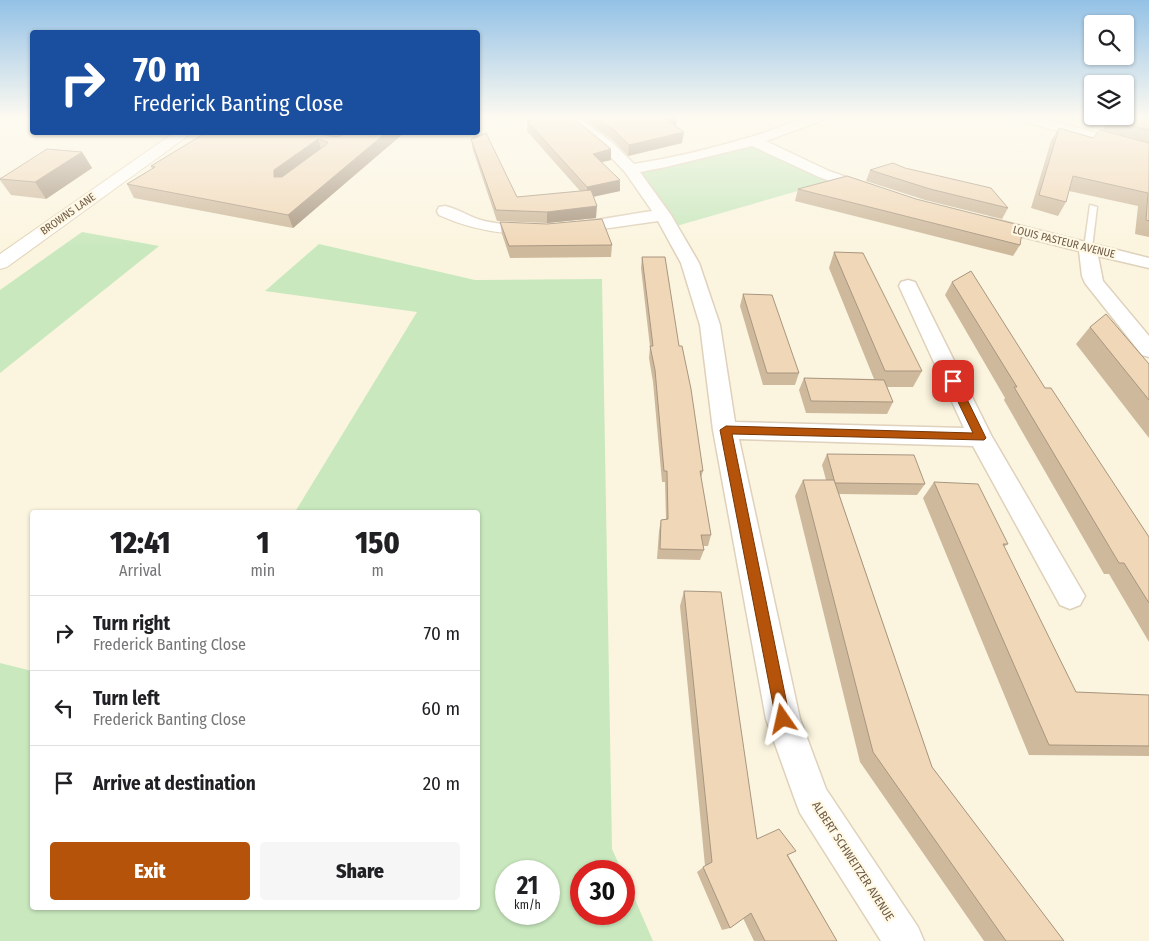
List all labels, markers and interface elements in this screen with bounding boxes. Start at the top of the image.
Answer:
map controls [1084,15,1134,125]
button: search [1084,15,1134,65]
text: 70 m [133,48,201,90]
icon: right [50,50,115,115]
button: layers [1084,75,1134,125]
text: Frederick Banting Close [133,90,343,117]
street label: BROWNS LANE [38,190,98,238]
street label: LOUIS PASTEUR AVENUE [1012,223,1116,261]
pin [932,360,974,402]
icon: arrive [939,367,967,395]
text: 12:41 [110,525,170,561]
text: 1 [256,525,269,561]
text: 150 [355,525,400,561]
text: Arrival [119,561,161,580]
text: min [251,561,275,580]
text: m [371,561,384,580]
text: Turn right [93,612,170,635]
icon: right [50,619,78,647]
text: 70 m [424,622,460,645]
text: Frederick Banting Close [93,635,246,654]
text: Turn left [93,687,160,710]
position arrow [756,692,808,744]
icon: left [50,694,78,722]
text: 60 m [422,697,460,720]
text: Frederick Banting Close [93,710,246,729]
icon: arrive [50,769,78,797]
text: Arrive at destination [93,772,256,795]
text: 20 m [423,772,460,795]
street label: ALBERT SCHWEITZER AVENUE [809,799,897,924]
button: Exit [50,842,250,900]
button: Share [260,842,460,900]
speed limit sign: 30 [570,860,635,925]
text: 21 [517,871,538,901]
text: km/h [514,898,541,912]

